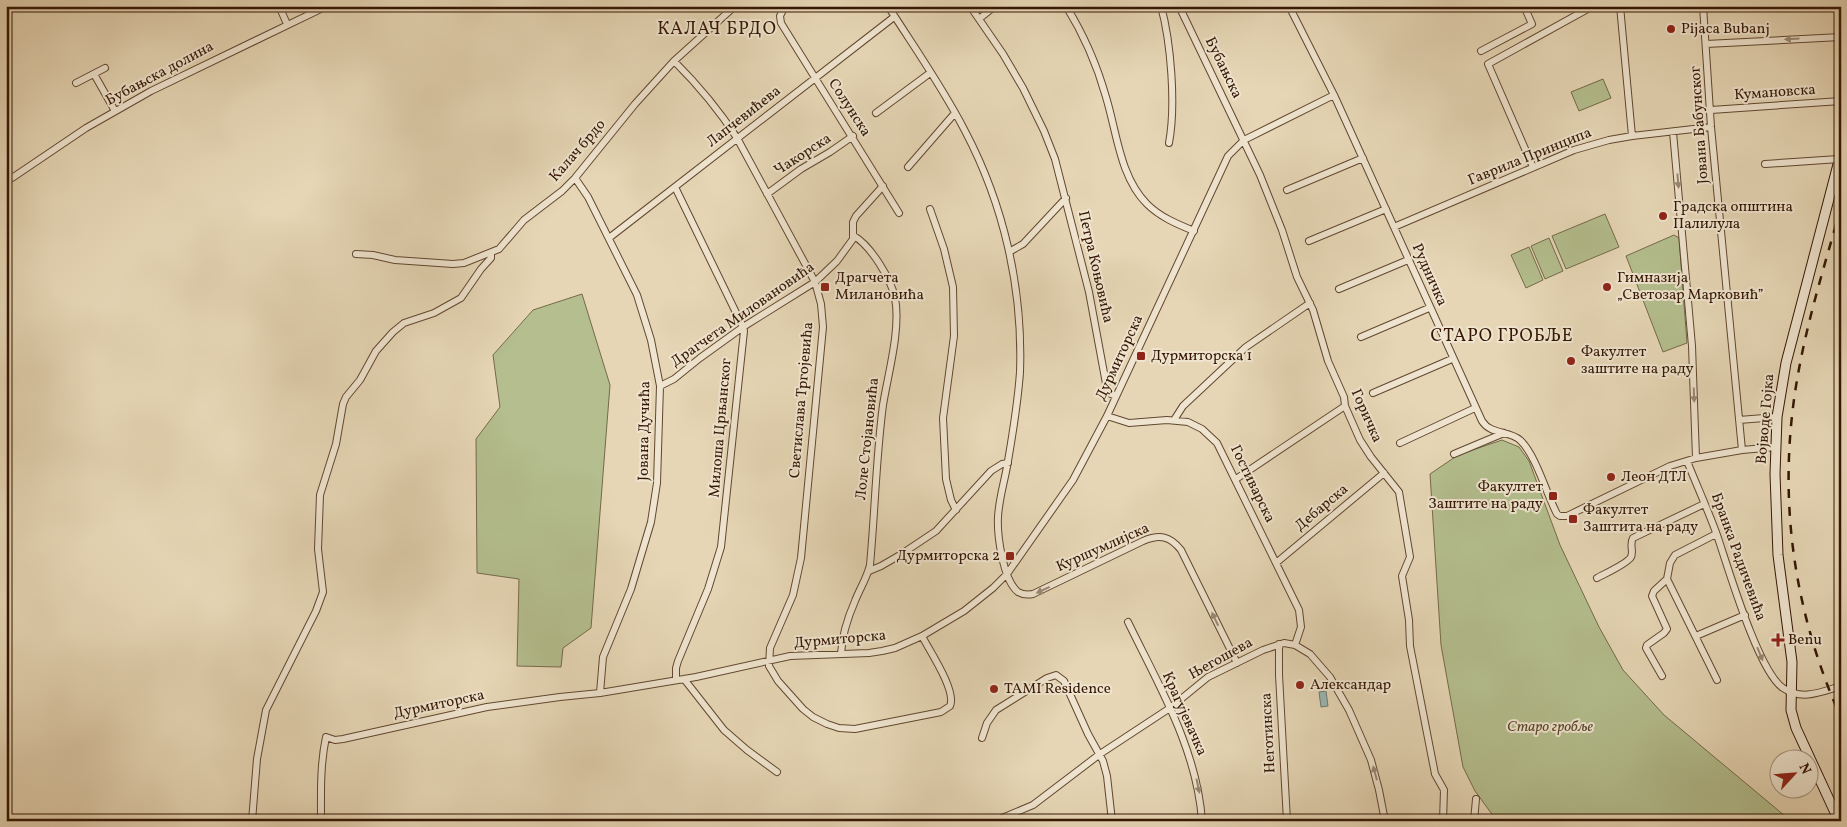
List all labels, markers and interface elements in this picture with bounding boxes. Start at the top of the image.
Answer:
district label: КАЛАЧ БРДО [657,17,777,42]
place label: Pijaca Bubanj [1681,19,1770,40]
marker: Pijaca Bubanj [1665,23,1677,35]
street label: Бубањска [1199,34,1247,102]
one-way arrow [1784,36,1800,44]
street label: Бубањска долина [102,37,218,111]
street label: Јована Бабунског [1685,65,1715,185]
street label: Солунска [822,75,876,141]
street label: Кумановска [1734,80,1816,106]
street label: Лапчевићева [702,81,786,153]
street label: Калач брдо [545,115,611,187]
street label: Гаврила Принципа [1465,123,1595,191]
street label: Чакорска [770,129,836,181]
one-way arrow [1674,173,1682,189]
place label: Градска општина Палилула [1673,197,1793,235]
street label: Петра Коњовића [1072,209,1118,325]
marker: Градска општина Палилула [1657,210,1669,222]
street label: Рудничка [1406,240,1452,310]
street label: Драгчета Миловановића [667,257,819,373]
place label: Драгчета Милановића [835,268,924,306]
place label: Гимназија „Светозар Марковић” [1617,268,1764,306]
marker: Драгчета Милановића [819,281,831,293]
marker: Гимназија „Светозар Марковић” [1601,281,1613,293]
street label: Дурмиторска [1091,312,1149,404]
street label: Светислава Тргојевића [785,321,819,479]
district label: СТАРО ГРОБЉЕ [1430,324,1574,349]
place label: Факултет заштите на раду [1581,342,1694,380]
place label: Дурмиторска 1 [1151,346,1252,367]
marker: Дурмиторска 1 [1135,350,1147,362]
marker: Факултет заштите на раду [1565,355,1577,367]
street label: Милоша Црњанског [704,357,738,499]
street label: Војводе Гојка [1752,373,1780,465]
street label: Лоле Стојановића [851,377,885,501]
street label: Јована Дучића [634,381,656,481]
street label: Горичка [1345,386,1387,446]
one-way arrow [1690,387,1698,403]
street label: Гостиварска [1224,442,1280,526]
place label: Леон ДТЛ [1621,467,1687,488]
marker: Леон ДТЛ [1605,471,1617,483]
place label: Факултет Заштите на раду [1428,477,1543,515]
street label: Дебарска [1291,479,1353,537]
marker: Факултет Заштите на раду [1547,490,1559,502]
street label: Бранка Радичевића [1705,490,1771,624]
place label: Факултет Заштита на раду [1583,500,1698,538]
marker: Факултет Заштита на раду [1567,513,1579,525]
street label: Куршумлијска [1053,518,1153,578]
place label: Дурмиторска 2 [896,546,1000,567]
marker: Дурмиторска 2 [1004,550,1016,562]
one-way arrow [1036,586,1050,594]
one-way arrow [1211,612,1219,626]
street label: Дурмиторска [793,626,887,654]
place label: Benu [1788,630,1822,651]
street label: Његошева [1185,633,1257,685]
marker: Benu [1772,634,1784,646]
one-way arrow [1757,647,1765,661]
street label: Крагујевачка [1156,668,1212,760]
place label: Александар [1310,675,1391,696]
place label: TAMI Residence [1004,679,1111,700]
marker: Александар [1294,679,1306,691]
marker: TAMI Residence [988,683,1000,695]
street label: Дурмиторска [392,685,486,725]
street label: Неготинска [1256,692,1282,774]
park label: Старо гробље [1507,717,1593,738]
north arrow [1770,750,1820,800]
text: N [1794,760,1815,778]
one-way arrow [1370,765,1378,780]
one-way arrow [1195,779,1203,795]

